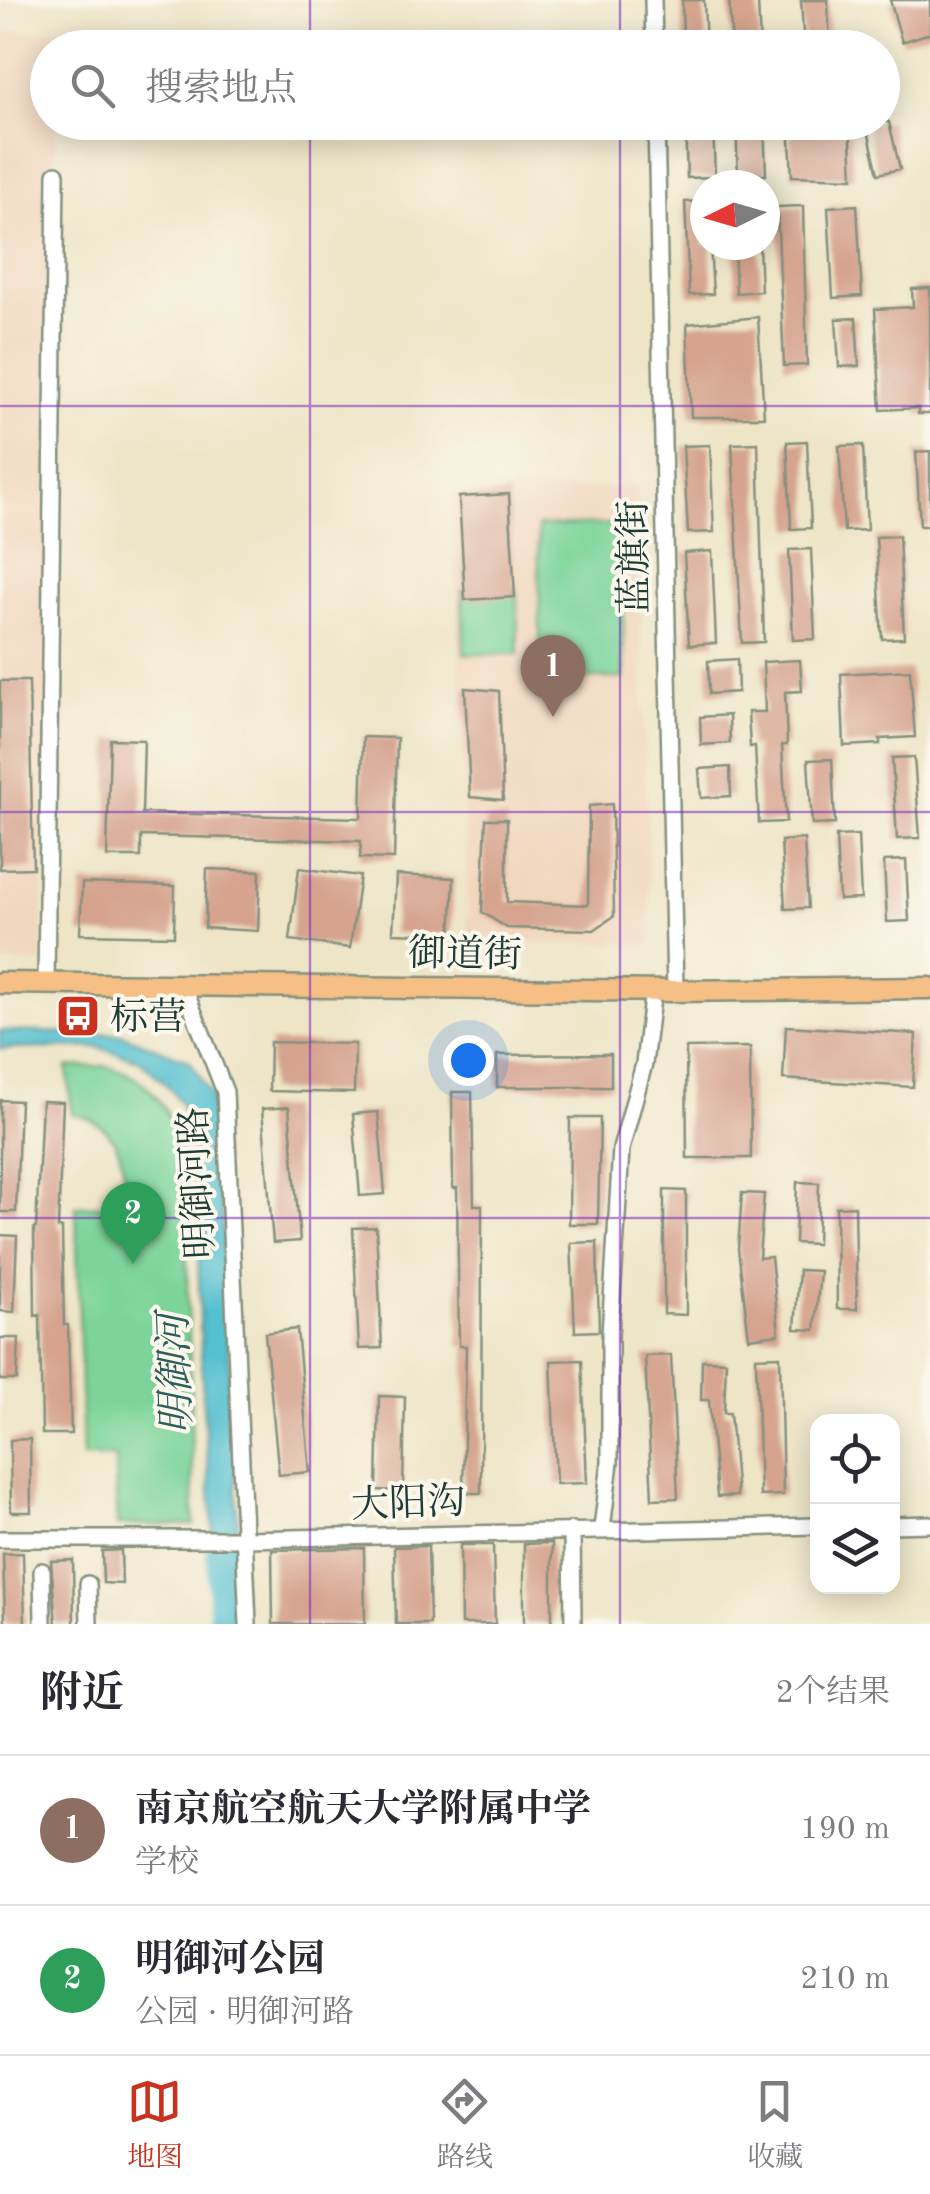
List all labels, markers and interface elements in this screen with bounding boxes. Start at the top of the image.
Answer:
search box [30,30,900,140]
icon: search [65,58,120,113]
text: 搜索地点 [145,71,297,109]
north arrow [690,170,780,260]
street label: 蓝旗街 [612,500,656,614]
pin: 1 [520,634,586,717]
street label: 御道街 [408,932,522,976]
bus stop icon: 标营 [55,993,101,1039]
place label: 标营 [110,997,186,1038]
your location [443,1035,494,1086]
street label: 明御河路 [173,1106,222,1260]
pin: 2 [100,1182,166,1264]
water label: 明御河 [152,1307,200,1435]
map controls [810,1414,900,1594]
button: locate [810,1414,900,1504]
street label: 大阳沟 [350,1481,466,1526]
button: layers [810,1504,900,1594]
text: 附近 [40,1674,124,1716]
text: 2个结果 [775,1678,890,1710]
text: 南京航空航天大学附属中学 [135,1792,591,1830]
text: 1 [63,1814,82,1846]
text: 190 m [800,1814,890,1846]
text: 学校 [135,1848,199,1880]
text: 明御河公园 [135,1942,325,1980]
text: 2 [63,1964,82,1996]
text: 210 m [800,1964,890,1996]
text: 公园 · 明御河路 [135,1998,354,2030]
tab: 地图 [127,2074,183,2177]
tab: 路线 [437,2074,493,2177]
tab: 收藏 [747,2074,803,2177]

